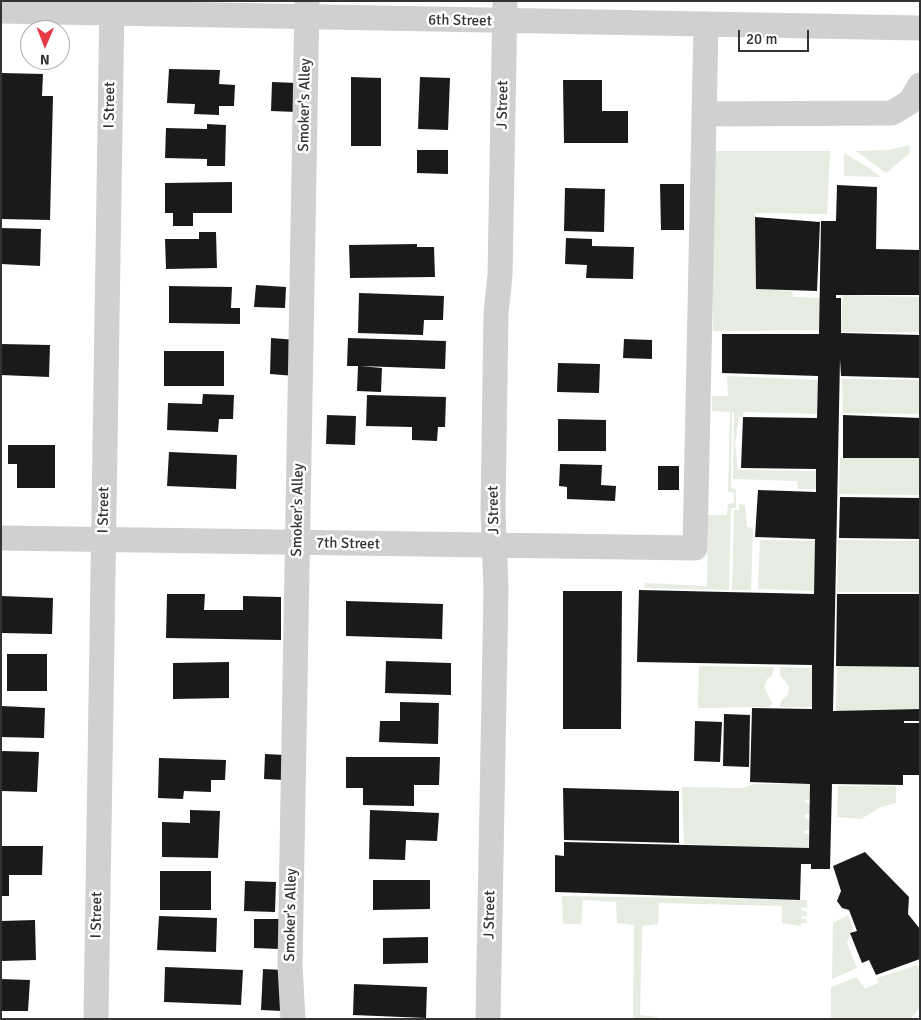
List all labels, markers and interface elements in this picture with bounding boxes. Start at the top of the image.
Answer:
street label: 6th Street [428,11,492,31]
north arrow [20,20,70,70]
scale bar [741,20,812,52]
text: 20 m [746,30,777,48]
text: N [40,51,50,68]
street label: Smoker's Alley [295,58,315,152]
street label: J Street [494,80,512,130]
street label: I Street [101,81,119,129]
street label: Smoker's Alley [288,463,308,557]
street label: J Street [485,485,503,535]
street label: I Street [95,486,113,534]
street label: 7th Street [316,534,380,554]
street label: Smoker's Alley [281,868,301,962]
street label: J Street [481,890,499,940]
street label: I Street [88,891,106,939]

